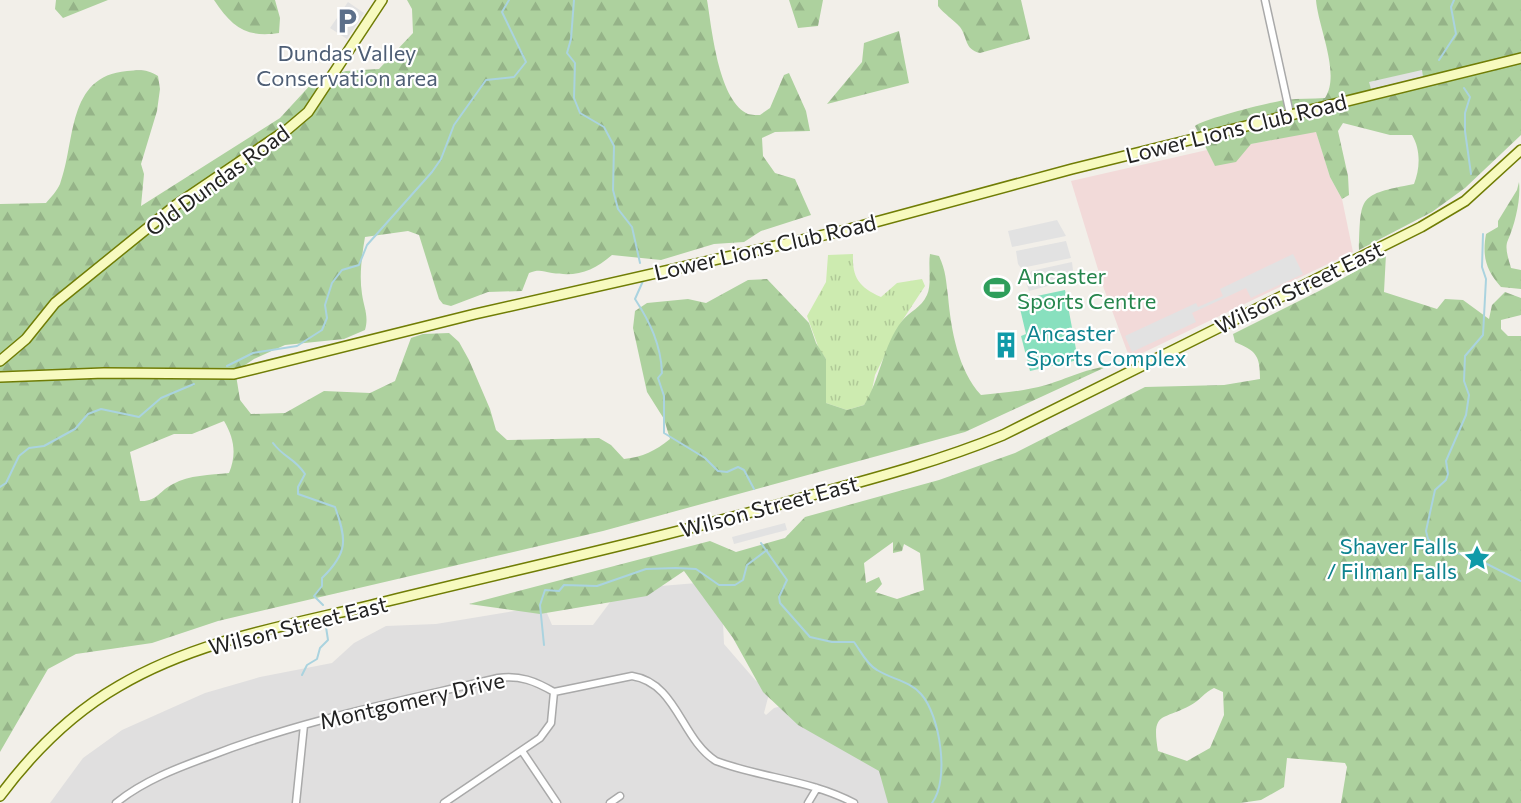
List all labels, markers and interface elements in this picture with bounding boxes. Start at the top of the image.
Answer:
parking icon: Dundas Valley Conservation area [332,6,362,36]
place label: Dundas Valley Conservation area [256,39,438,91]
street label: Lower Lions Club Road [1123,87,1349,169]
street label: Old Dundas Road [140,119,294,241]
street label: Lower Lions Club Road [651,208,879,286]
street label: Wilson Street East [1211,235,1387,339]
place label: Ancaster Sports Centre [1017,262,1156,314]
sports icon: Ancaster Sports Centre [982,273,1012,303]
place label: Ancaster Sports Complex [1026,319,1187,371]
building icon: Ancaster Sports Complex [991,330,1021,360]
street label: Wilson Street East [677,469,861,543]
place label: Shaver Falls / Filman Falls [1327,532,1457,584]
place icon: Shaver Falls / Filman Falls [1462,543,1492,573]
street label: Wilson Street East [206,590,390,660]
street label: Montgomery Drive [317,666,507,734]

